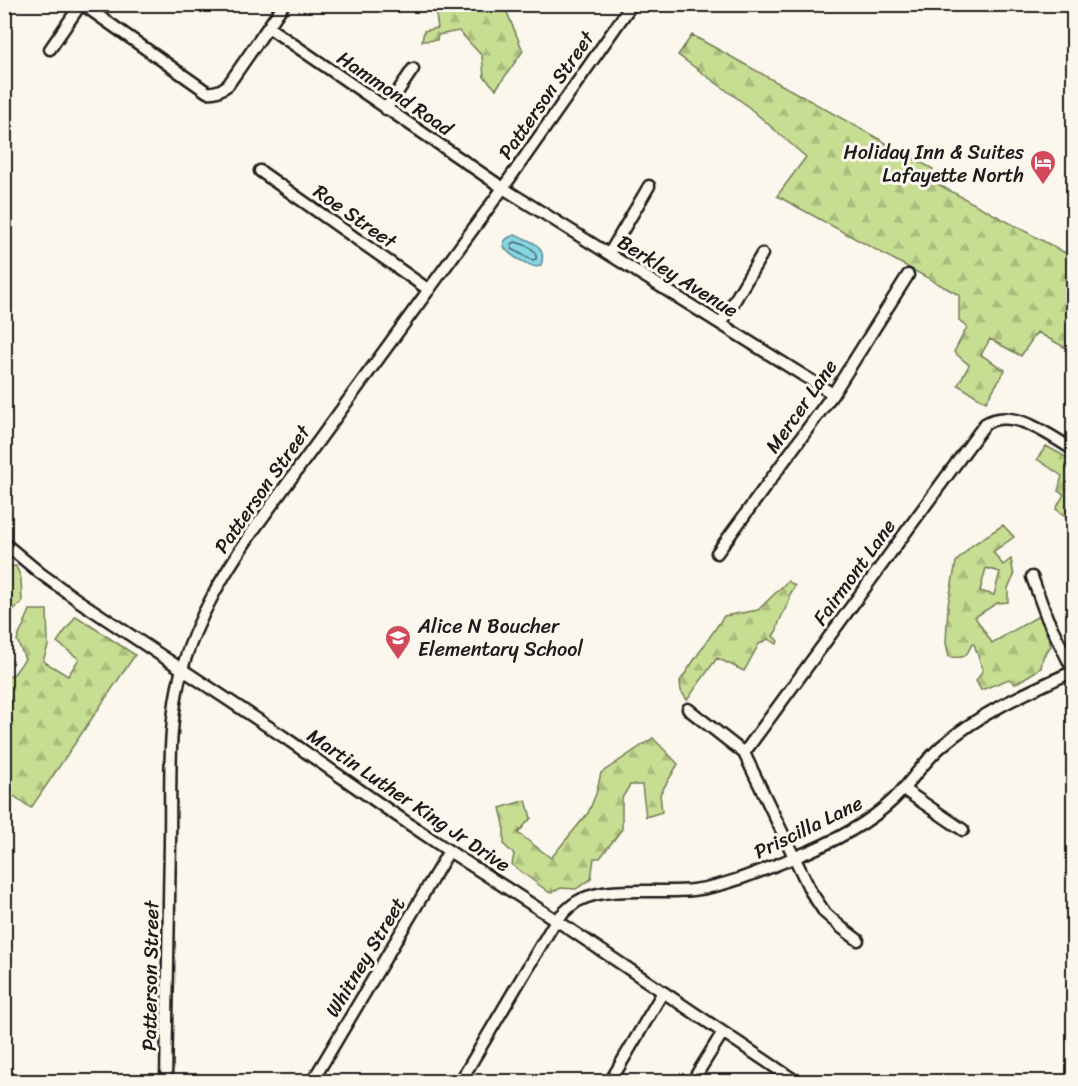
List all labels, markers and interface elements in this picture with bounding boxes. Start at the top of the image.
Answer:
street label: Patterson Street [489,23,604,167]
street label: Hammond Road [329,41,461,146]
place label: Holiday Inn & Suites Lafayette North [844,135,1025,193]
hotel icon: Holiday Inn & Suites Lafayette North [1028,148,1058,186]
street label: Roe Street [306,175,405,259]
street label: Berkley Avenue [610,225,745,328]
street label: Mercer Lane [756,352,847,461]
street label: Patterson Street [205,417,320,561]
street label: Fairmont Lane [803,511,905,633]
place label: Alice N Boucher Elementary School [417,609,583,667]
school or university icon: Alice N Boucher Elementary School [383,623,413,661]
street label: Martin Luther King Jr Drive [300,719,518,882]
street label: Priscilla Lane [748,786,869,869]
street label: Whitney Street [316,890,415,1024]
street label: Patterson Street [132,900,169,1052]

